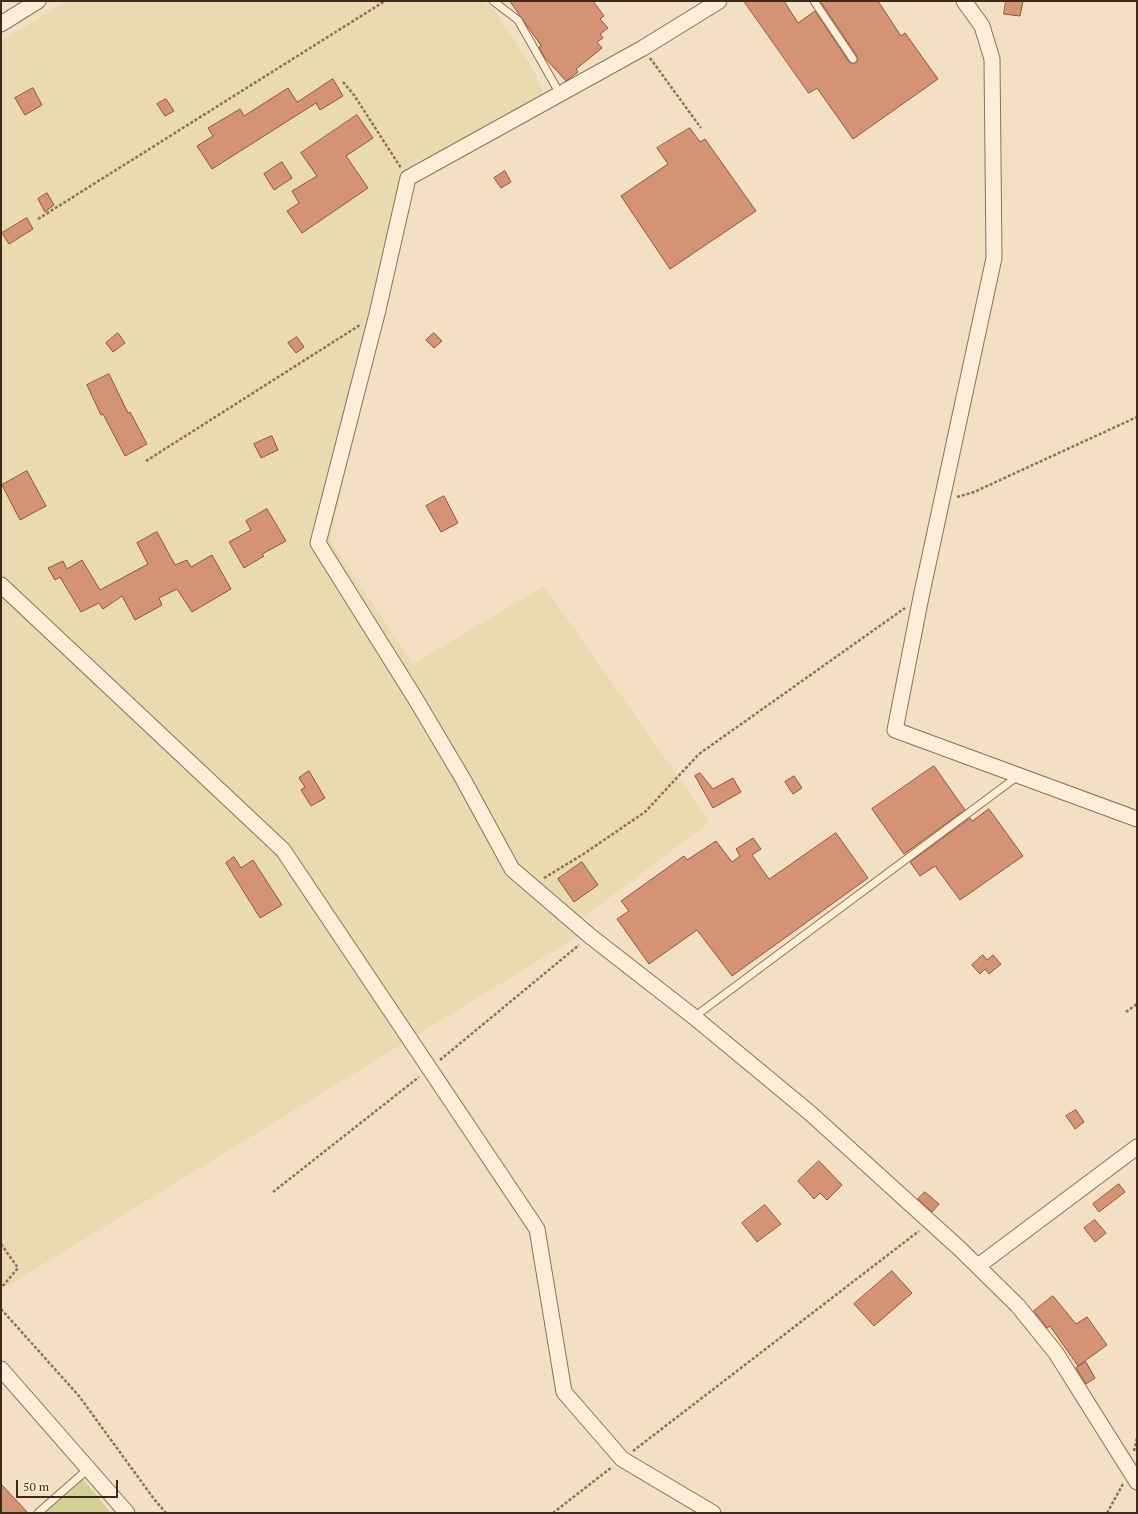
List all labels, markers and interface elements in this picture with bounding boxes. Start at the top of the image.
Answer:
scale bar [18,1472,120,1498]
text: 50 m [23,1479,49,1494]

